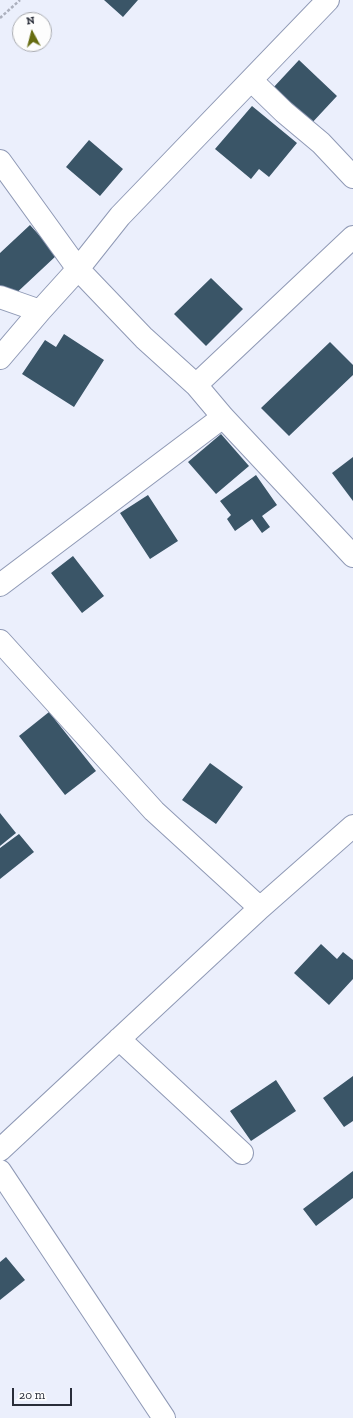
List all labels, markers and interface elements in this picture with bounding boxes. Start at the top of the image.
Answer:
north arrow [12,12,52,52]
text: N [26,14,36,28]
scale bar [14,1380,74,1406]
text: 20 m [19,1388,45,1402]

